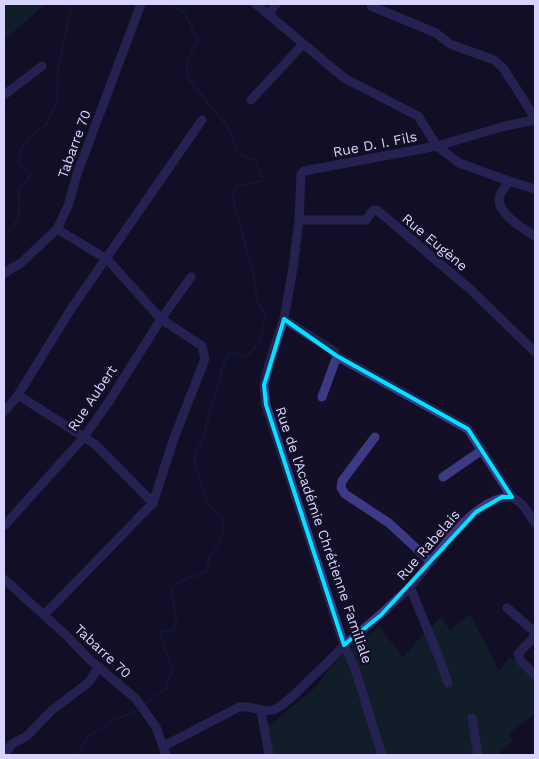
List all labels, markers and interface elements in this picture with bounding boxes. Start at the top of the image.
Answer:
street label: Tabarre 70 [54,108,94,180]
street label: Rue D. I. Fils [332,128,418,160]
street label: Rue Eugène [399,210,471,274]
street label: Rue Aubert [64,362,120,434]
street label: Rue de l'Académie Chrétienne Familiale [272,405,376,665]
street label: Rue Rabelais [393,507,463,583]
street label: Tabarre 70 [71,621,135,681]

